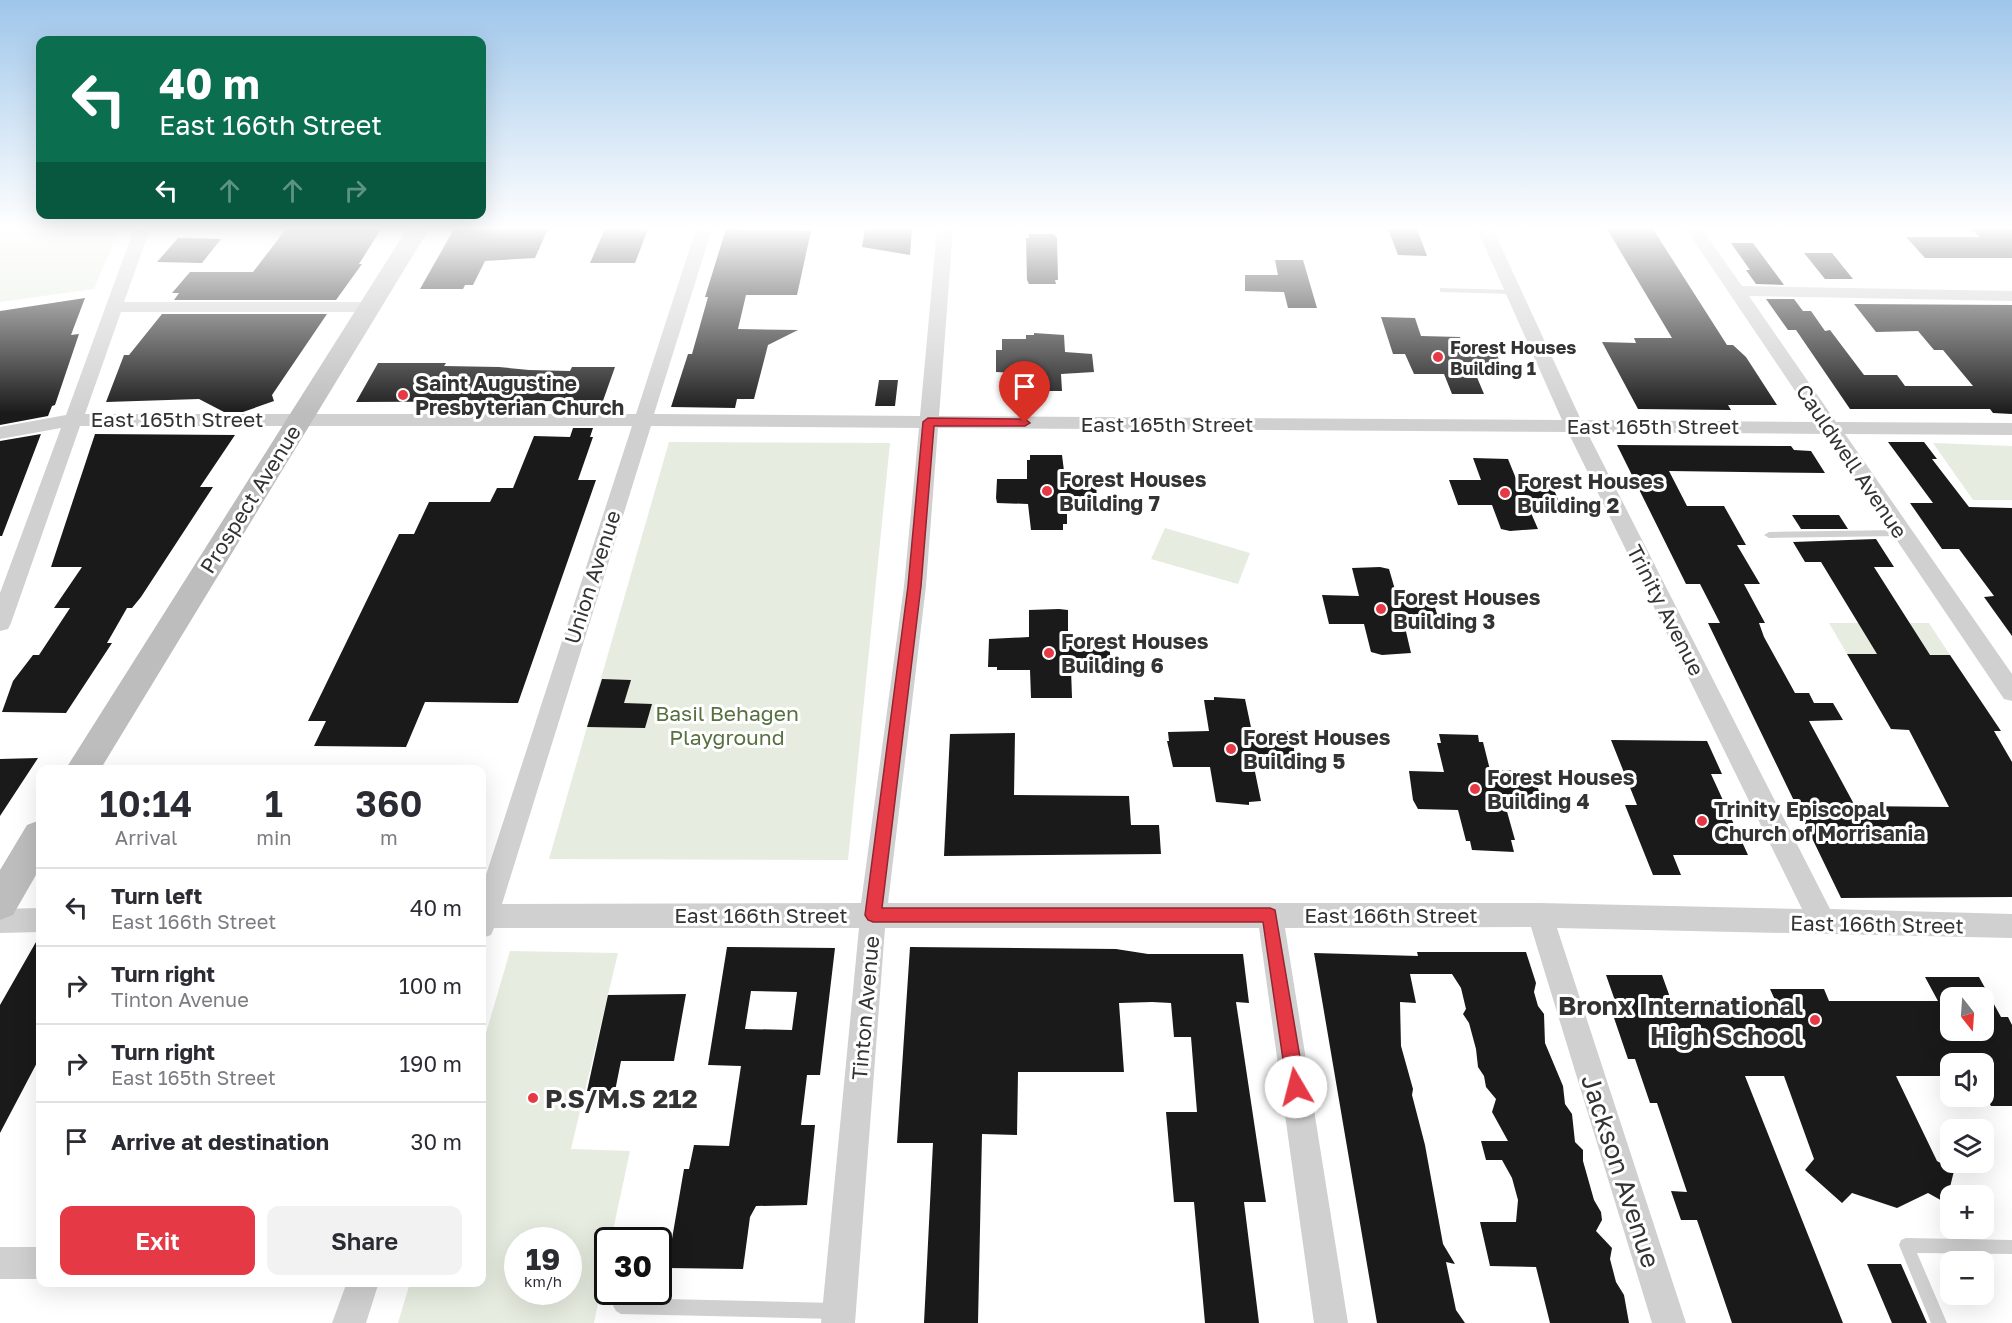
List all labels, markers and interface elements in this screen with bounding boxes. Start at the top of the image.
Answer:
text: 40 m [159,58,260,108]
icon: left [60,60,138,138]
text: East 166th Street [159,109,382,141]
icon: left [150,174,183,207]
icon: ahead [213,174,246,207]
icon: ahead [276,174,309,207]
icon: right [339,174,372,207]
place label: Forest Houses Building 1 [1450,336,1576,379]
marker: Forest Houses Building 1 [1431,350,1445,364]
pin [999,361,1050,423]
place label: Saint Augustine Presbyterian Church [415,370,624,420]
icon: arrive [1008,370,1041,403]
street label: Cauldwell Avenue [1791,379,1913,543]
marker: Saint Augustine Presbyterian Church [396,388,410,402]
street label: East 165th Street [90,406,264,432]
street label: East 165th Street [1080,411,1254,437]
street label: East 165th Street [1566,413,1740,439]
street label: Prospect Avenue [194,420,306,578]
place label: Forest Houses Building 7 [1059,466,1207,516]
place label: Forest Houses Building 2 [1517,468,1665,518]
marker: Forest Houses Building 7 [1040,484,1054,498]
marker: Forest Houses Building 2 [1498,486,1512,500]
street label: Union Avenue [558,507,626,647]
street label: Trinity Avenue [1622,540,1710,680]
place label: Forest Houses Building 3 [1393,584,1541,634]
marker: Forest Houses Building 3 [1374,602,1388,616]
place label: Forest Houses Building 6 [1061,628,1209,678]
marker: Forest Houses Building 6 [1042,646,1056,660]
park label: Basil Behagen Playground [655,700,799,750]
place label: Forest Houses Building 5 [1243,724,1391,774]
marker: Forest Houses Building 5 [1224,742,1238,756]
place label: Forest Houses Building 4 [1487,764,1635,814]
text: 10:14 [100,782,193,825]
text: 1 [265,782,283,825]
text: 360 [355,782,422,825]
marker: Forest Houses Building 4 [1468,782,1482,796]
place label: Trinity Episcopal Church of Morrisania [1714,796,1925,846]
marker: Trinity Episcopal Church of Morrisania [1695,814,1709,828]
text: Arrival [115,825,177,849]
text: min [256,825,292,849]
text: m [380,825,398,849]
text: Turn left [111,882,202,909]
icon: left [60,891,93,924]
text: 40 m [410,894,462,921]
street label: East 166th Street [674,902,848,928]
street label: East 166th Street [1304,902,1478,928]
text: East 166th Street [111,909,276,933]
street label: East 166th Street [1790,909,1964,939]
street label: Tinton Avenue [846,935,884,1081]
text: Turn right [111,960,215,987]
icon: right [60,969,93,1002]
text: 100 m [399,972,462,999]
text: Tinton Avenue [111,987,249,1011]
north arrow [1940,987,1994,1041]
map controls [1940,987,1994,1305]
place label: Bronx International High School [1558,990,1803,1051]
marker: Bronx International High School [1808,1013,1822,1027]
text: Turn right [111,1038,215,1065]
icon: right [60,1047,93,1080]
text: 190 m [399,1050,462,1077]
button: sound [1940,1053,1994,1107]
position arrow [1264,1055,1328,1119]
text: East 165th Street [111,1065,276,1089]
street label: Jackson Avenue [1575,1070,1667,1272]
place label: P.S/M.S 212 [545,1083,698,1114]
marker: P.S/M.S 212 [526,1091,540,1105]
button: layers [1940,1119,1994,1173]
icon: arrive [60,1125,93,1158]
text: Arrive at destination [111,1128,329,1155]
text: 30 m [411,1128,462,1155]
button: + [1940,1185,1994,1239]
button: Exit [60,1206,255,1275]
button: Share [267,1206,462,1275]
speed limit sign: 30 [594,1227,672,1305]
text: 19 [526,1241,560,1277]
button: − [1940,1251,1994,1305]
text: km/h [524,1272,562,1290]

